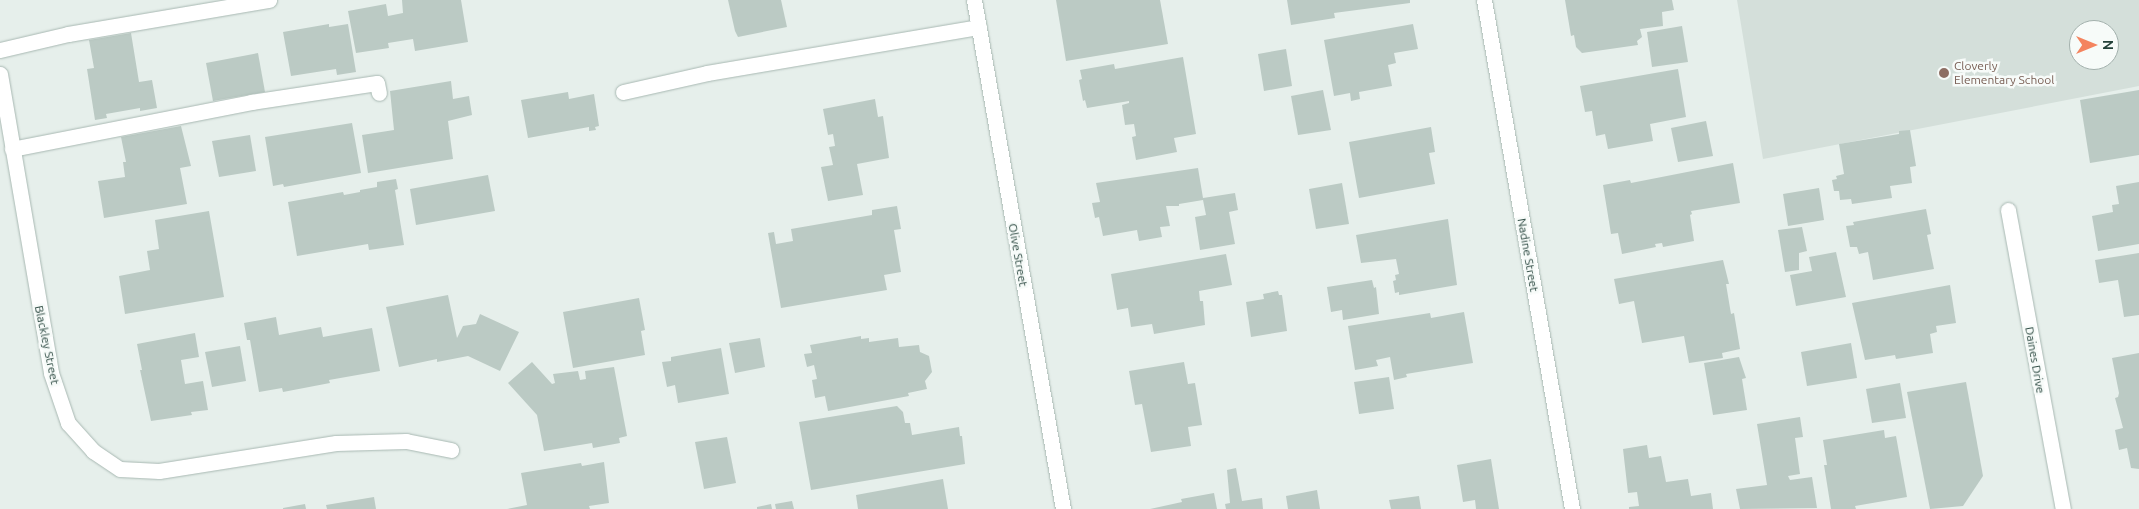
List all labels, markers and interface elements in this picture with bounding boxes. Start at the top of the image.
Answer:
north arrow [2069,20,2119,70]
text: N [2100,40,2116,50]
place label: Cloverly Elementary School [1954,59,2054,87]
marker: Cloverly Elementary School [1938,67,1950,79]
street label: Nadine Street [1514,217,1542,293]
street label: Olive Street [1005,222,1031,288]
street label: Blackley Street [32,304,62,386]
street label: Daines Drive [2022,326,2048,394]

